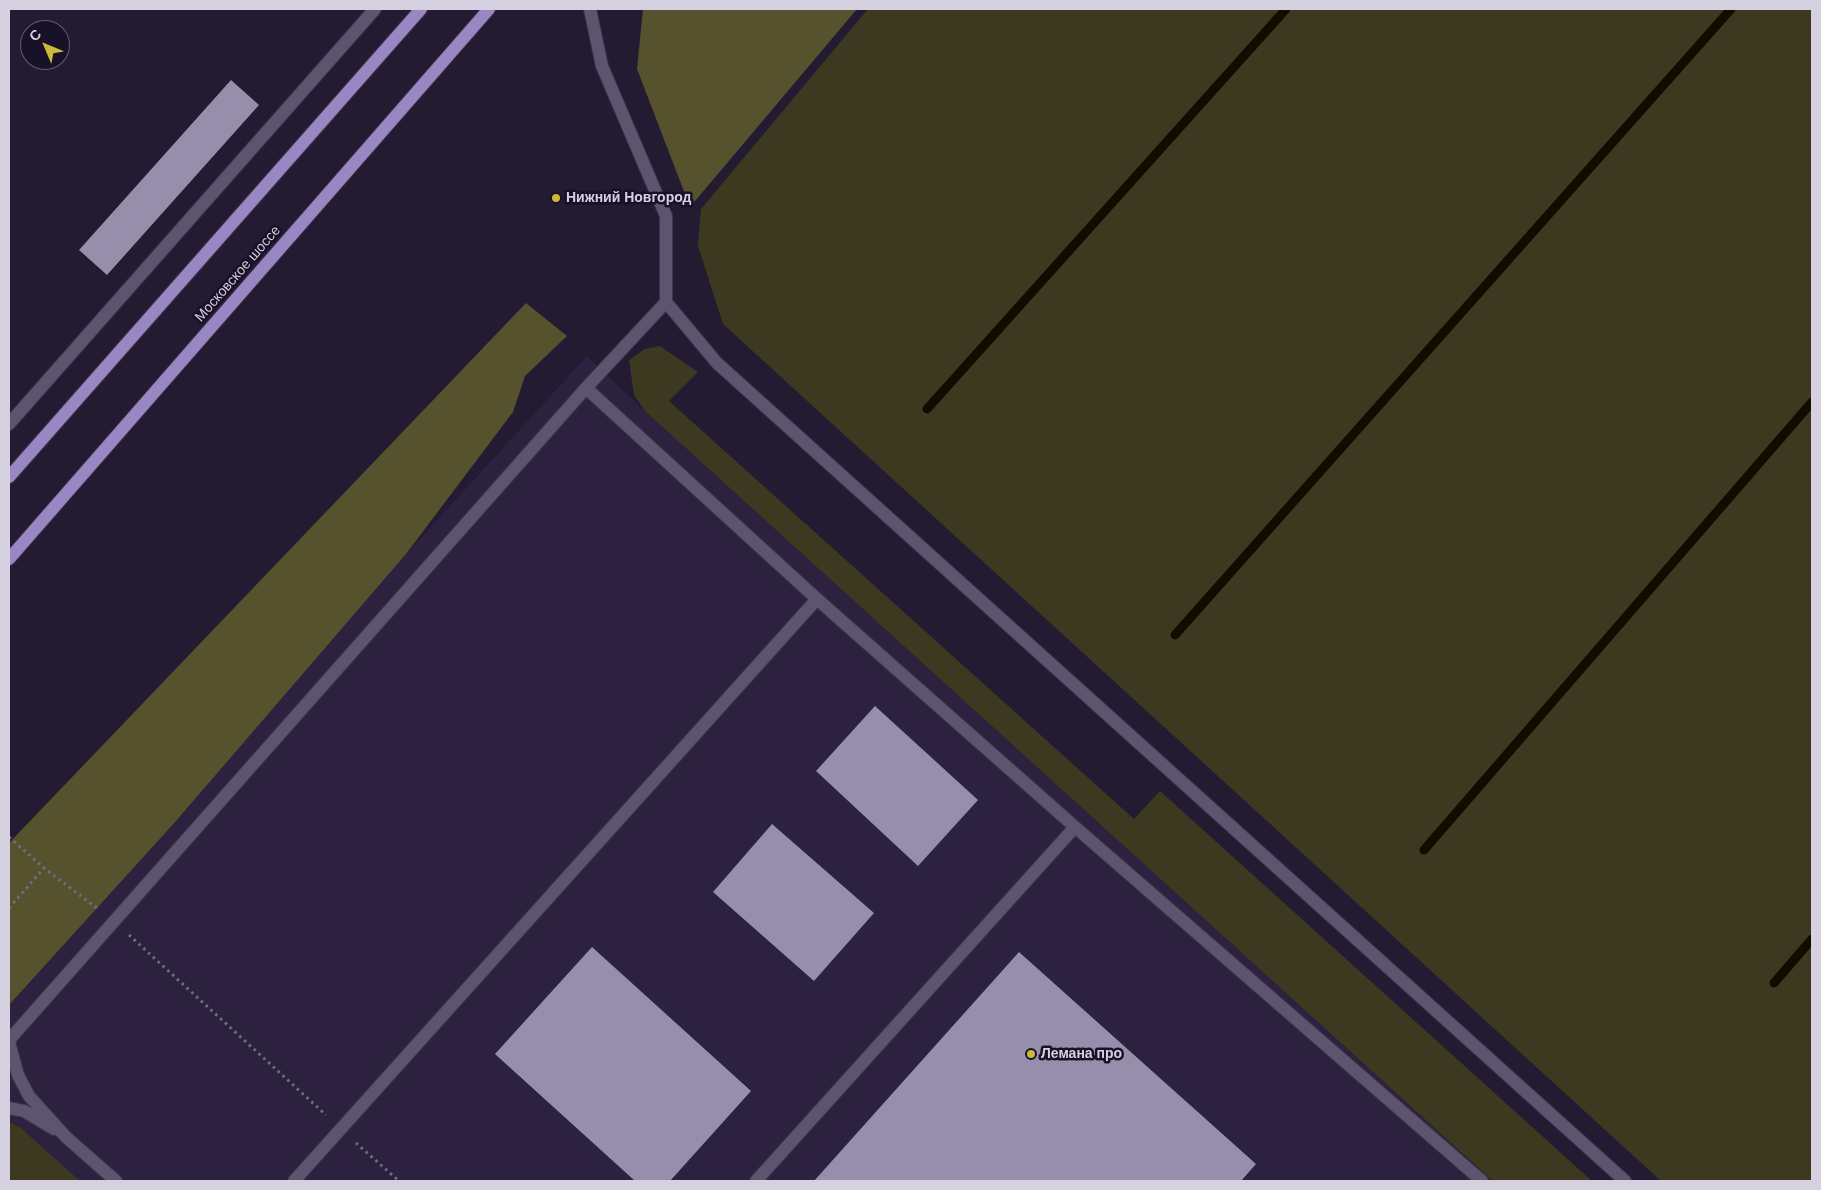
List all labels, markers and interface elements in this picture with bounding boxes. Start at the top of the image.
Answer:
north arrow [20,20,70,70]
text: С [26,26,44,44]
place label: Нижний Новгород [566,190,691,206]
marker: Нижний Новгород [550,192,562,204]
street label: Московское шоссе [192,223,284,325]
place label: Лемана про [1041,1046,1122,1062]
marker: Лемана про [1025,1048,1037,1060]

